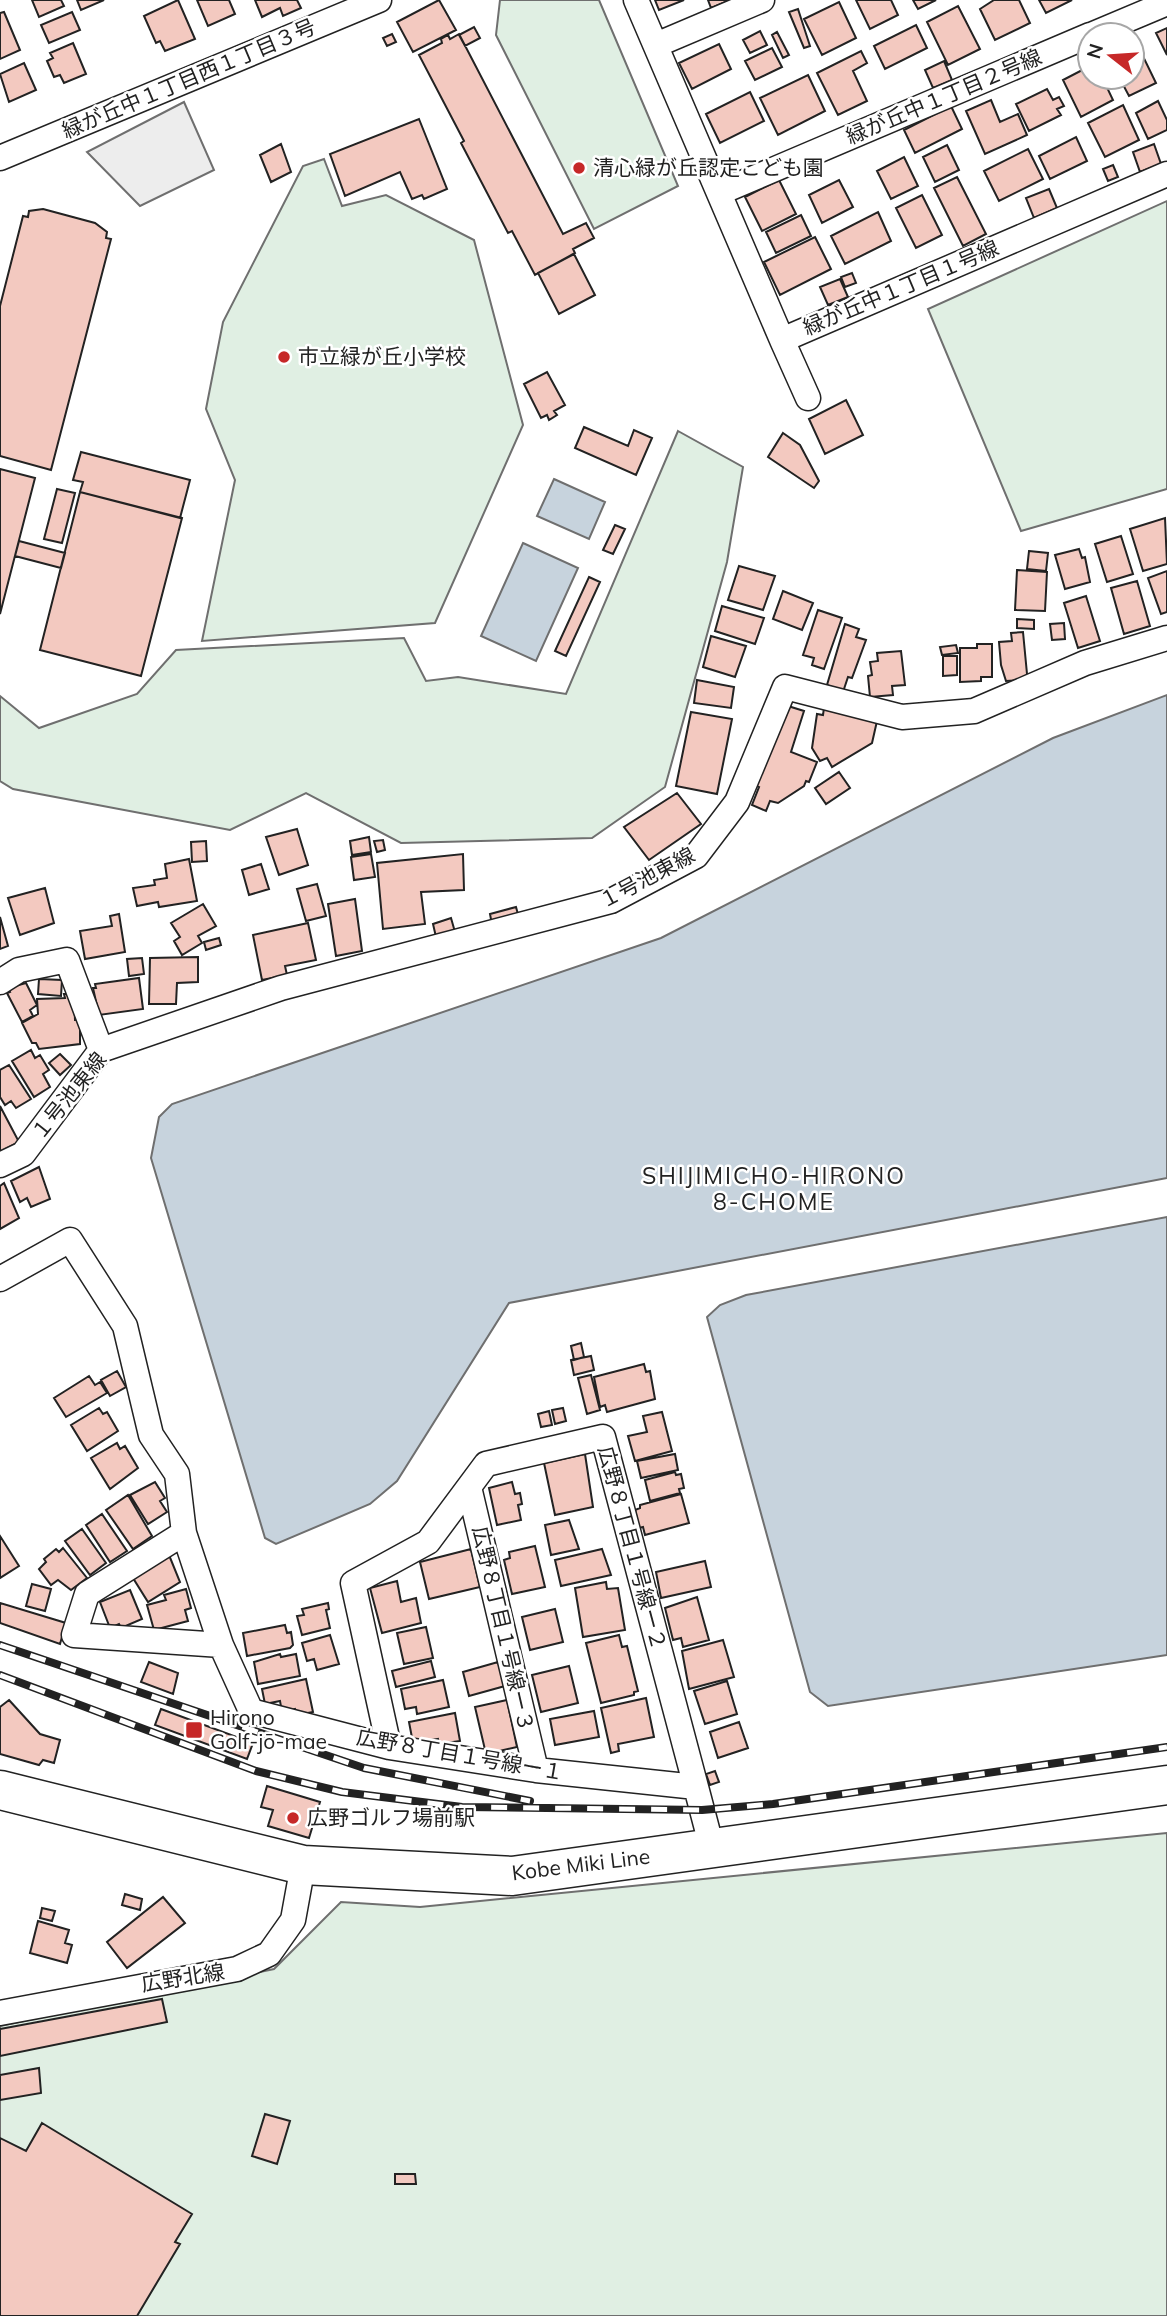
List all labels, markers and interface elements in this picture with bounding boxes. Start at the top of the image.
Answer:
street label: 緑が丘中１丁目西１丁目３号 [58,13,319,143]
north arrow [1076,21,1146,91]
text: N [1081,41,1108,61]
street label: 緑が丘中１丁目２号線 [842,43,1045,149]
place label: 清心緑が丘認定こども園 [593,154,824,180]
marker: 清心緑が丘認定こども園 [571,160,587,176]
street label: 緑が丘中１丁目１号線 [799,234,1002,340]
place label: 市立緑が丘小学校 [298,343,466,369]
marker: 市立緑が丘小学校 [276,349,292,365]
street label: １号池東線 [594,841,699,913]
street label: １号池東線 [25,1046,111,1144]
district label: SHIJIMICHO-HIRONO 8-CHOME [642,1161,906,1216]
street label: 広野８丁目１号線ー２ [593,1443,673,1653]
street label: 広野８丁目１号線ー３ [468,1524,540,1734]
place label: Hirono Golf-jō-mae [210,1704,327,1754]
marker: Hirono Golf-jō-mae [184,1720,204,1740]
street label: 広野８丁目１号線ー１ [355,1723,566,1785]
place label: 広野ゴルフ場前駅 [307,1804,475,1830]
marker: 広野ゴルフ場前駅 [285,1810,301,1826]
street label: Kobe Miki Line [510,1843,651,1885]
street label: 広野北線 [139,1958,226,1996]

